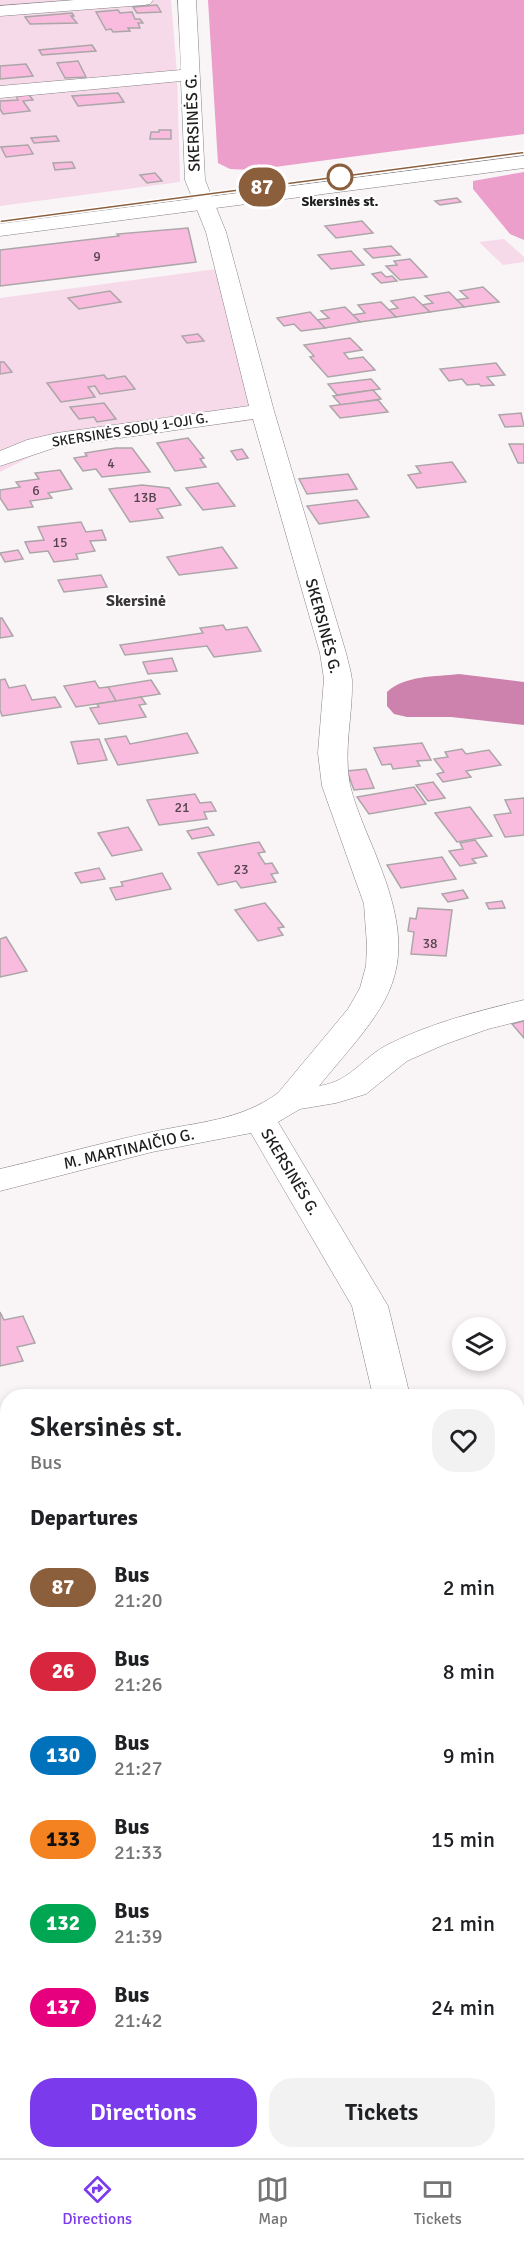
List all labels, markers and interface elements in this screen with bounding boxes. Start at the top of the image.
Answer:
street label: SKERSINĖS G. [181,74,205,172]
marker: Skersinės st. [327,164,353,190]
line badge: 87 [235,168,289,207]
text: 87 [251,174,273,200]
place label: Skersinės st. [301,193,379,210]
house number: 9 [93,248,101,265]
street label: SKERSINĖS SODŲ 1-OJI G. [51,409,209,451]
house number: 4 [107,455,115,472]
house number: 6 [32,482,40,499]
house number: 13B [133,489,157,506]
house number: 15 [52,534,68,551]
street label: SKERSINĖS G. [301,576,345,676]
district label: Skersinė [106,591,166,611]
house number: 21 [174,799,190,816]
house number: 23 [233,861,249,878]
house number: 38 [422,935,438,952]
street label: M. MARTINAIČIO G. [62,1124,196,1174]
street label: SKERSINĖS G. [256,1125,324,1219]
map controls [452,1317,506,1371]
button: layers [452,1317,506,1371]
button: heart [432,1409,495,1472]
text: Skersinės st. [30,1410,182,1444]
text: Bus [30,1450,62,1475]
text: Departures [30,1504,138,1531]
text: Bus [114,1561,149,1588]
text: 87 [52,1574,74,1600]
text: 2 min [443,1574,495,1601]
text: 21:20 [114,1588,163,1613]
text: Bus [114,1645,149,1672]
text: 26 [52,1658,74,1684]
text: 8 min [443,1658,495,1685]
text: 21:26 [114,1672,163,1697]
text: Bus [114,1729,149,1756]
text: 130 [46,1742,80,1768]
text: 9 min [443,1742,495,1769]
text: 21:27 [114,1756,163,1781]
text: Bus [114,1813,149,1840]
text: 133 [46,1826,80,1852]
text: 15 min [431,1826,495,1853]
text: 21:33 [114,1840,163,1865]
text: Bus [114,1897,149,1924]
text: 132 [46,1910,80,1936]
text: 21 min [431,1910,495,1937]
text: 21:39 [114,1924,163,1949]
text: Bus [114,1981,149,2008]
text: 137 [46,1994,80,2020]
text: 24 min [431,1994,495,2021]
text: 21:42 [114,2008,163,2033]
button: Directions [30,2078,257,2147]
button: Tickets [269,2078,495,2147]
tab: Directions [62,2173,132,2229]
tab: Map [256,2173,289,2229]
tab: Tickets [414,2173,462,2229]

